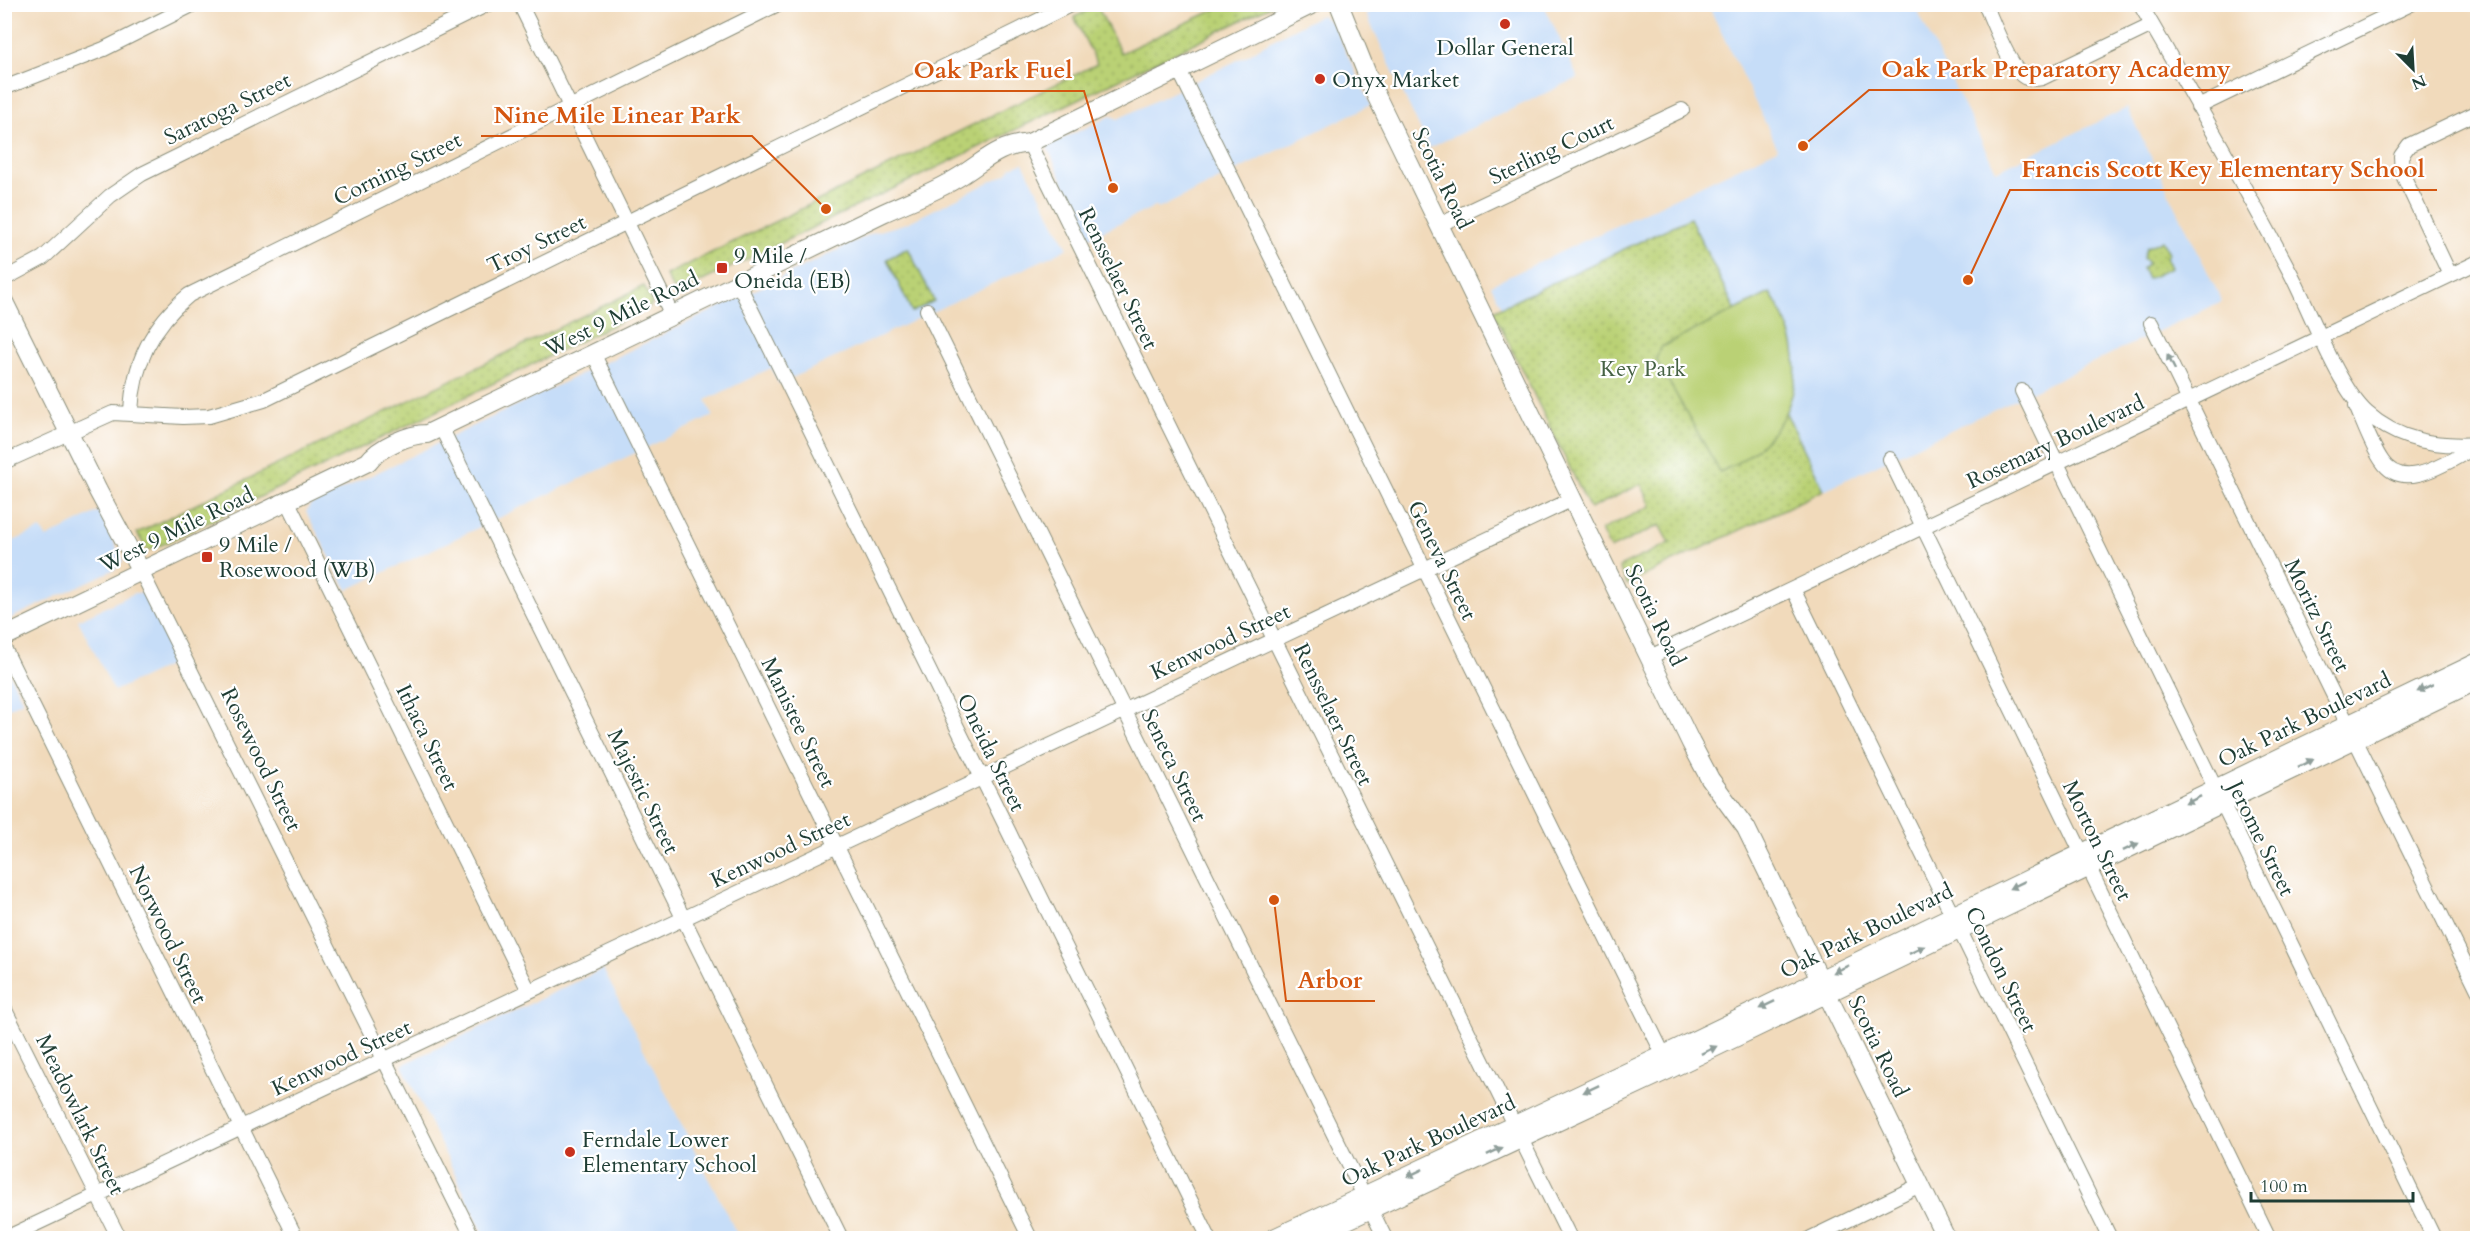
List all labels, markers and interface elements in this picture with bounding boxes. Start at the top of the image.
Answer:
marker: Dollar General [1498,17,1512,31]
place label: Dollar General [1436,33,1574,63]
north arrow [2383,39,2443,99]
callout: Oak Park Preparatory Academy [1869,48,2243,90]
callout: Oak Park Fuel [901,49,1084,91]
text: Oak Park Preparatory Academy [1881,53,2231,86]
text: Oak Park Fuel [914,54,1072,87]
street label: Saratoga Street [159,65,296,153]
place label: Onyx Market [1332,65,1459,95]
text: N [2408,69,2430,95]
marker: Onyx Market [1313,72,1327,86]
callout: Nine Mile Linear Park [481,94,752,136]
text: Nine Mile Linear Park [493,99,741,132]
street label: Sterling Court [1484,108,1619,192]
street label: Scotia Road [1405,122,1480,235]
street label: Corning Street [328,125,467,213]
callout: Francis Scott Key Elementary School [2010,148,2437,190]
text: Francis Scott Key Elementary School [2021,153,2425,186]
street label: Rensselaer Street [1071,202,1165,354]
street label: Troy Street [482,207,591,281]
place label: 9 Mile / Oneida (EB) [734,241,851,296]
marker: 9 Mile / Oneida (EB) [715,261,729,275]
street label: West 9 Mile Road [538,263,704,365]
one-way arrow [2166,353,2176,370]
park label: Key Park [1600,354,1686,384]
street label: Rosemary Boulevard [1962,387,2149,496]
street label: West 9 Mile Road [93,479,259,581]
street label: Geneva Street [1400,496,1484,625]
place label: 9 Mile / Rosewood (WB) [219,530,376,585]
marker: 9 Mile / Rosewood (WB) [200,550,214,564]
street label: Moritz Street [2277,554,2357,677]
street label: Scotia Road [1618,559,1693,672]
street label: Kenwood Street [1146,596,1295,687]
street label: Rensselaer Street [1286,638,1380,790]
street label: Manistee Street [753,652,843,793]
street label: Oak Park Boulevard [2213,665,2396,775]
street label: Ithaca Street [389,679,466,795]
street label: Rosewood Street [213,683,309,836]
one-way arrow [2416,683,2433,692]
street label: Oneida Street [950,688,1033,816]
street label: Seneca Street [1134,704,1214,827]
street label: Majestic Street [600,724,686,859]
one-way arrow [2298,758,2315,767]
street label: Jerome Street [2219,773,2302,901]
street label: Morton Street [2055,775,2139,906]
one-way arrow [2184,795,2201,804]
street label: Kenwood Street [706,804,855,895]
one-way arrow [2122,843,2139,852]
street label: Norwood Street [122,860,215,1009]
street label: Oak Park Boulevard [1775,876,1958,986]
one-way arrow [2008,880,2025,889]
street label: Condon Street [1958,902,2044,1037]
one-way arrow [1908,945,1925,954]
callout: Arbor [1286,959,1375,1001]
text: Arbor [1298,964,1363,997]
one-way arrow [1833,965,1850,974]
street label: Scotia Road [1841,990,1916,1103]
one-way arrow [1758,1000,1775,1009]
street label: Kenwood Street [267,1012,416,1103]
street label: Meadowlark Street [28,1029,132,1200]
one-way arrow [1701,1046,1718,1055]
one-way arrow [1582,1085,1599,1094]
street label: Oak Park Boulevard [1336,1087,1521,1195]
place label: Ferndale Lower Elementary School [582,1125,757,1180]
marker: Ferndale Lower Elementary School [563,1145,577,1159]
one-way arrow [1486,1147,1503,1156]
scale bar [2251,1165,2413,1203]
one-way arrow [1406,1168,1423,1177]
text: 100 m [2260,1174,2308,1199]

